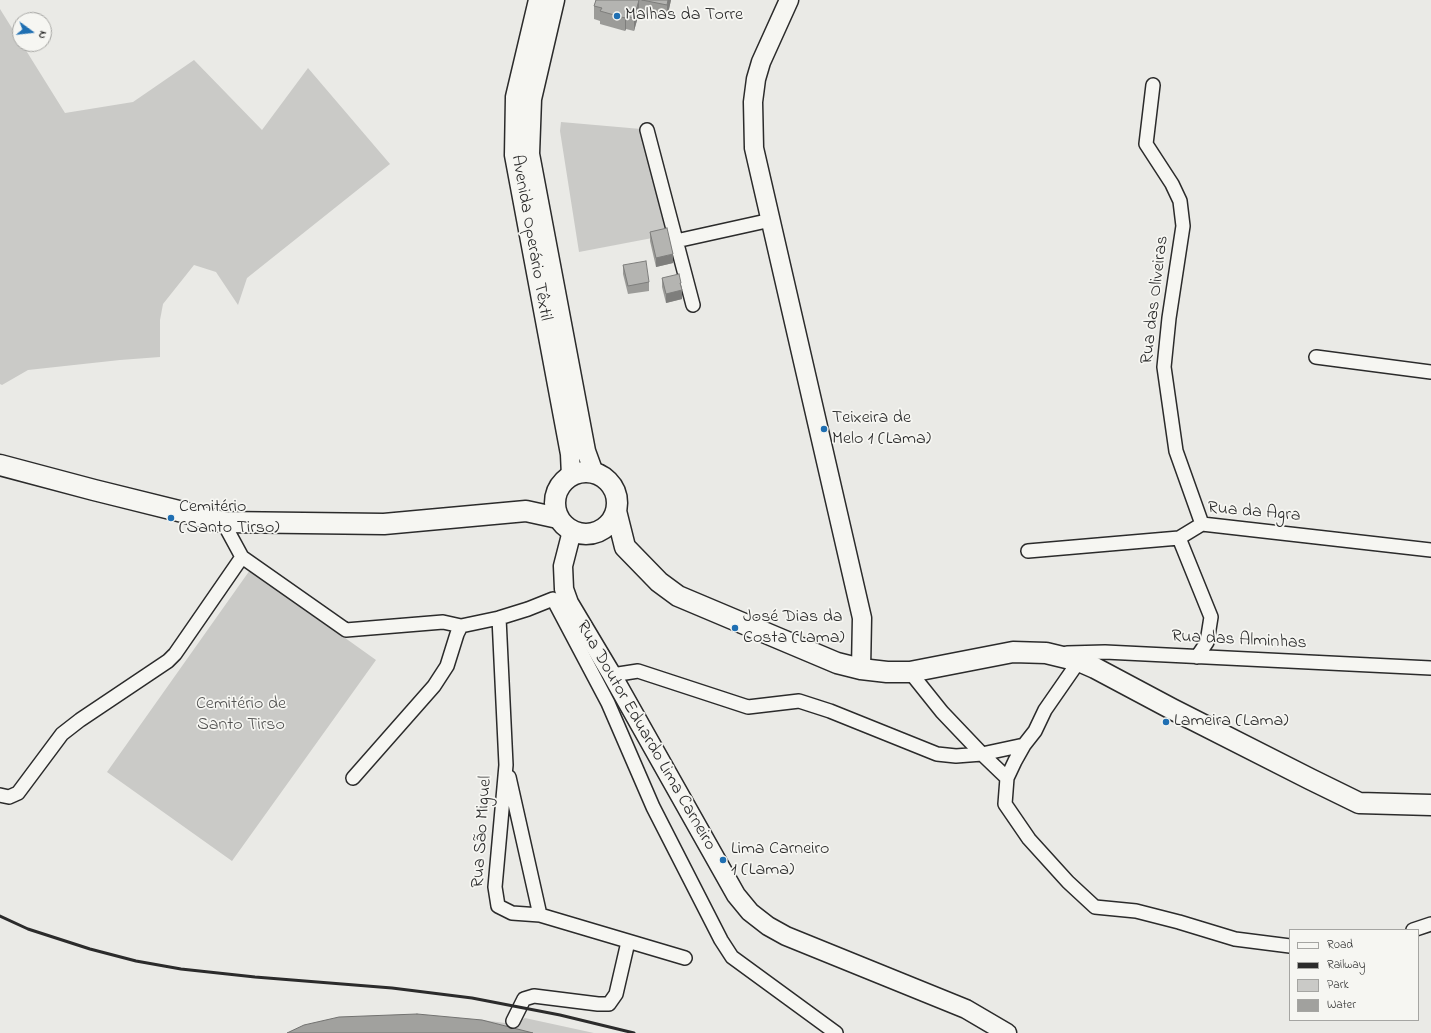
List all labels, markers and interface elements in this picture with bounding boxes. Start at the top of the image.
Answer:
place label: Malhas da Torre [625,5,743,27]
marker: Malhas da Torre [612,11,622,21]
north arrow [12,12,52,52]
text: N [34,29,51,41]
street label: Avenida Operário Têxtil [505,153,555,323]
street label: Rua das Oliveiras [1137,235,1175,365]
place label: Teixeira de Melo 1 (Lama) [832,408,931,450]
marker: Teixeira de Melo 1 (Lama) [819,424,829,434]
place label: Cemitério (Santo Tirso) [179,497,280,540]
street label: Rua da Agra [1207,498,1301,528]
marker: Cemitério (Santo Tirso) [166,513,176,523]
place label: José Dias da Costa (Lama) [743,607,845,650]
street label: Rua Doutor Eduardo Lima Carneiro [570,617,720,855]
marker: José Dias da Costa (Lama) [730,623,740,633]
street label: Rua das Alminhas [1171,627,1307,655]
park label: Cemitério de Santo Tirso [196,694,286,736]
place label: Lameira (Lama) [1174,711,1288,733]
marker: Lameira (Lama) [1161,717,1171,727]
street label: Rua São Miguel [468,775,498,889]
place label: Lima Carneiro 1 (Lama) [731,839,829,882]
marker: Lima Carneiro 1 (Lama) [718,855,728,865]
legend [1289,929,1419,1021]
text: Road [1327,936,1353,954]
text: Railway [1327,956,1365,974]
text: Park [1327,976,1349,994]
text: Water [1327,996,1356,1014]

